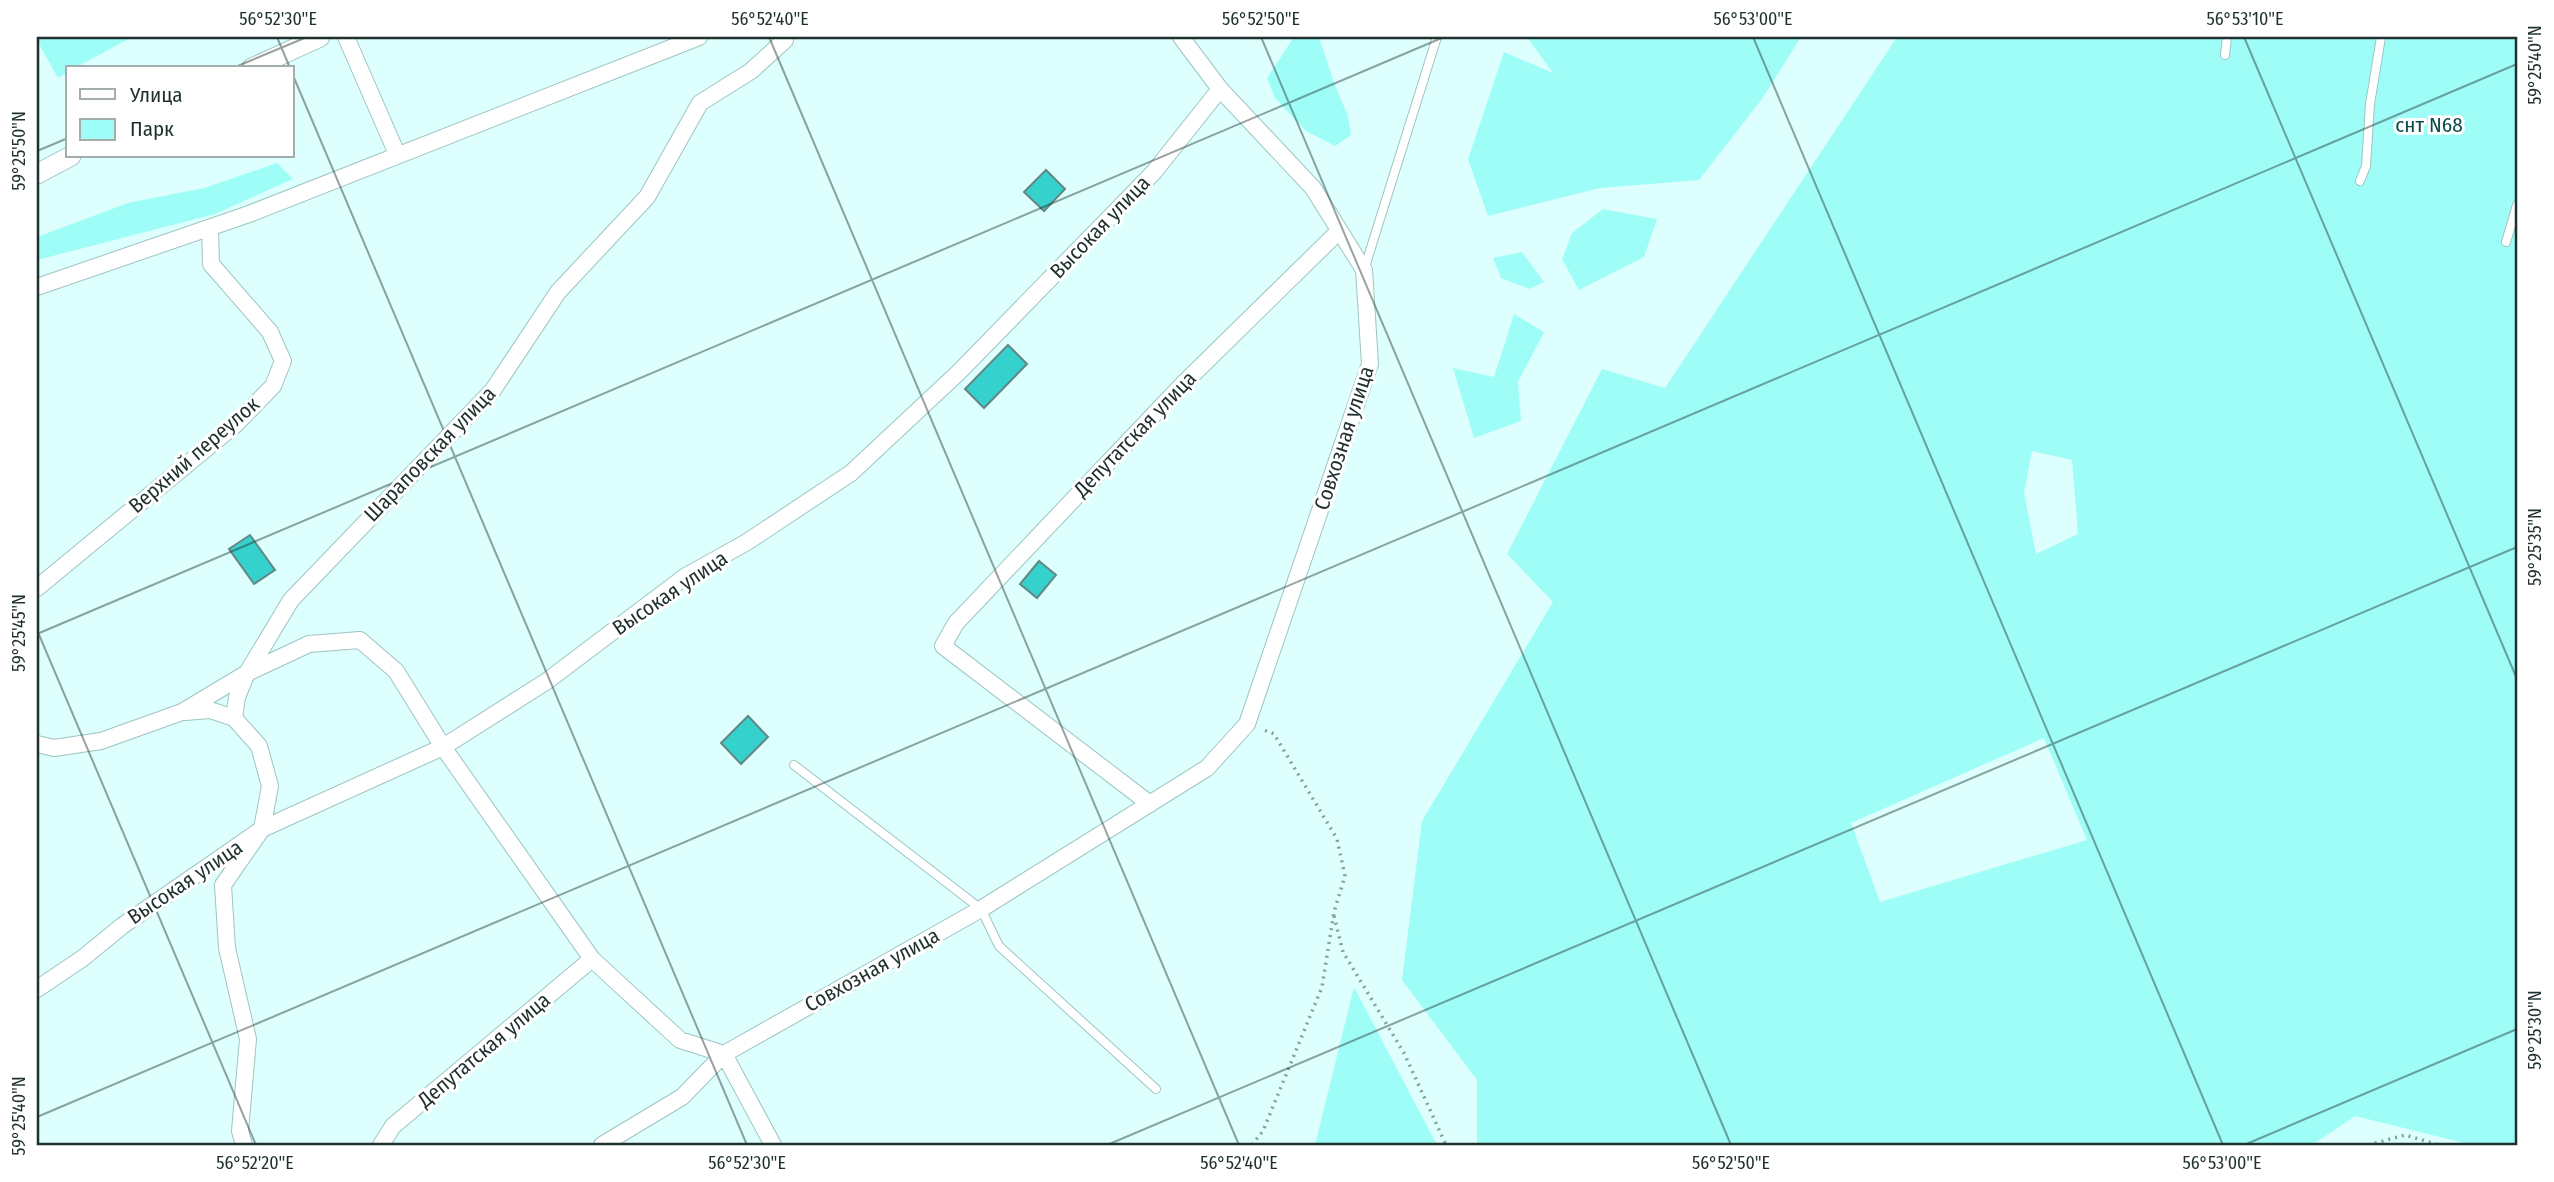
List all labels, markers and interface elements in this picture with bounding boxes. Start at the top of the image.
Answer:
text: 56°52'30"E [239,8,317,30]
text: 56°52'40"E [731,8,809,30]
text: 56°52'50"E [1222,8,1300,30]
text: 56°53'00"E [1714,8,1792,30]
text: 56°53'10"E [2207,8,2283,30]
text: 59°25'40"N [2524,25,2546,105]
legend [66,66,294,158]
text: Улица [129,82,183,108]
text: 59°25'50"N [8,111,30,191]
park label: снт N68 [2395,112,2463,138]
text: Парк [130,116,174,142]
street label: Высокая улица [1044,170,1156,284]
street label: Совхозная улица [1308,363,1380,513]
street label: Депутатская улица [1068,366,1202,503]
street label: Шараповская улица [359,381,501,527]
street label: Верхний переулок [123,391,265,519]
text: 59°25'35"N [2524,508,2546,586]
street label: Высокая улица [608,545,732,641]
text: 59°25'45"N [8,594,30,672]
street label: Высокая улица [123,834,247,930]
street label: Совхозная улица [800,922,944,1018]
street label: Депутатская улица [412,987,556,1114]
text: 59°25'30"N [2524,990,2546,1070]
text: 59°25'40"N [8,1076,30,1156]
text: 56°52'20"E [216,1152,294,1174]
text: 56°52'30"E [708,1152,786,1174]
text: 56°52'40"E [1200,1152,1278,1174]
text: 56°52'50"E [1692,1152,1770,1174]
text: 56°53'00"E [2183,1152,2261,1174]

